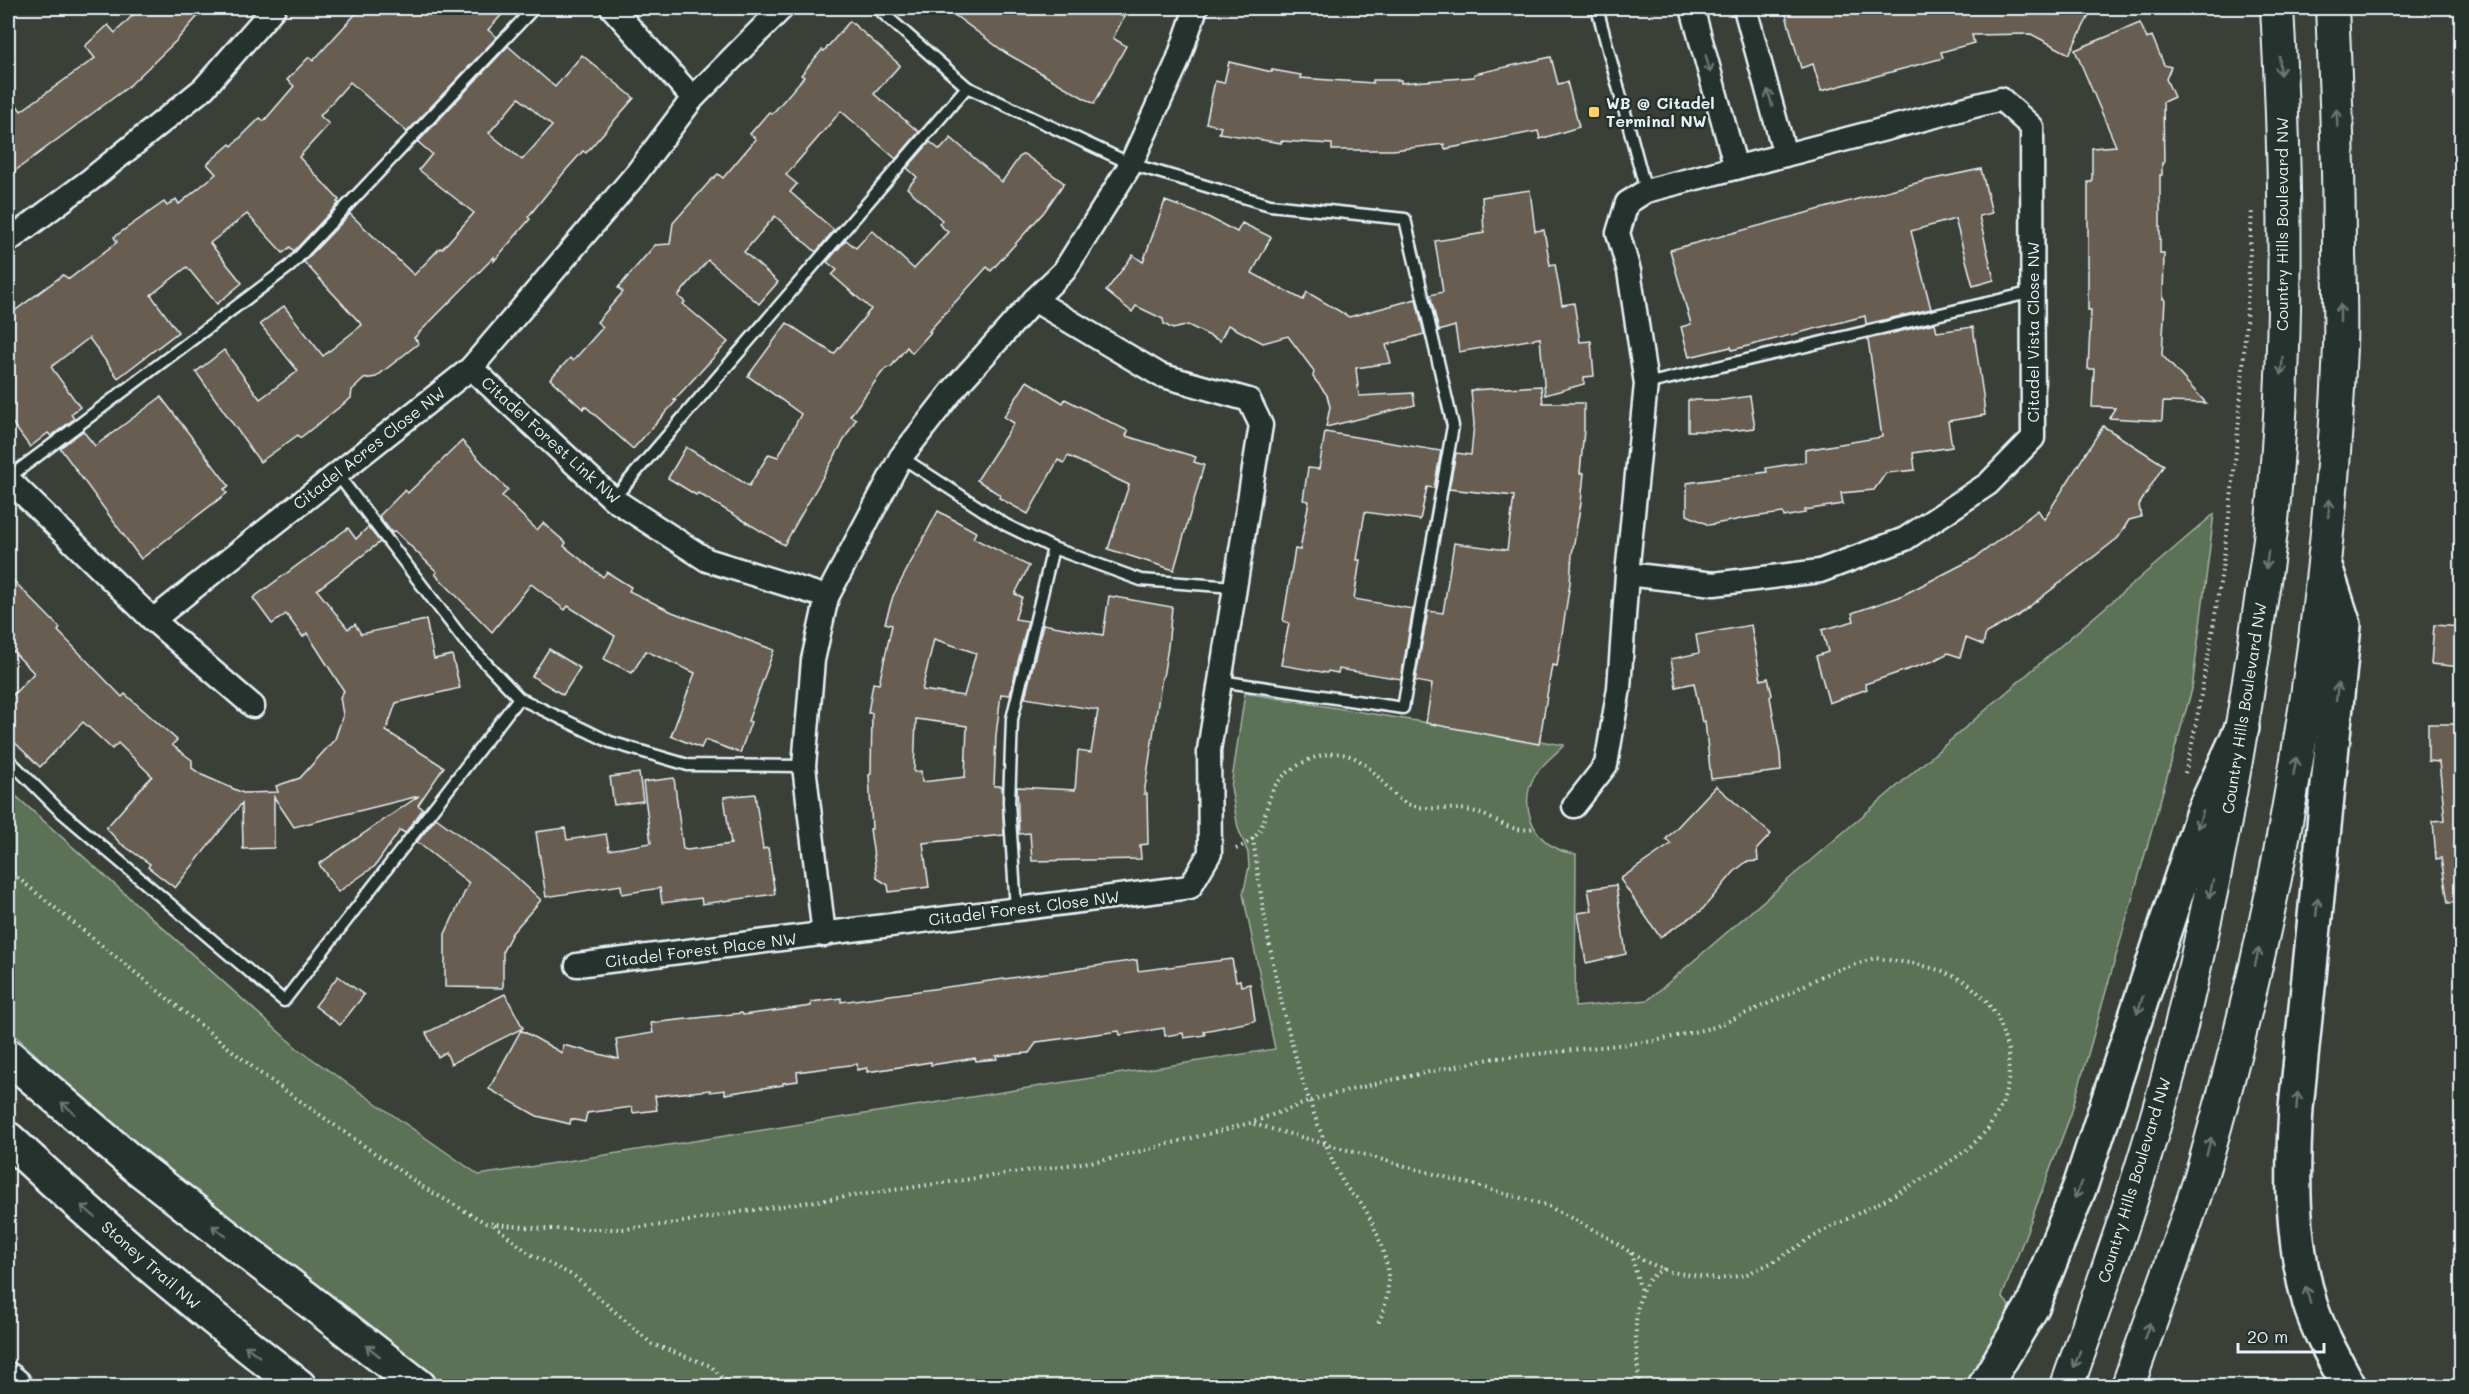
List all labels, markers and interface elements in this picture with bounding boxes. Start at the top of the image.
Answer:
one-way arrow [1702,54,1714,73]
one-way arrow [2275,55,2286,75]
one-way arrow [1763,89,1775,108]
place label: WB @ Citadel Terminal NW [1606,92,1715,131]
marker: WB @ Citadel Terminal NW [1587,105,1601,119]
one-way arrow [2332,109,2343,129]
street label: Country Hills Boulevard NW [2271,117,2292,331]
street label: Citadel Vista Close NW [2022,241,2043,423]
one-way arrow [2334,304,2346,324]
one-way arrow [2276,355,2287,375]
street label: Citadel Forest Link NW [477,371,625,508]
street label: Citadel Acres Close NW [288,382,449,514]
one-way arrow [2324,499,2335,519]
one-way arrow [2261,550,2272,570]
street label: Country Hills Boulevard NW [2216,601,2271,815]
one-way arrow [2332,683,2343,703]
one-way arrow [2290,757,2301,776]
one-way arrow [2194,810,2205,829]
one-way arrow [2204,879,2216,898]
street label: Citadel Forest Close NW [927,885,1121,930]
one-way arrow [2312,898,2323,918]
street label: Citadel Forest Place NW [604,927,798,972]
one-way arrow [2252,948,2264,967]
one-way arrow [2134,995,2145,1014]
street label: Country Hills Boulevard NW [2092,1074,2175,1285]
one-way arrow [2292,1092,2303,1112]
one-way arrow [61,1101,76,1115]
one-way arrow [2204,1137,2215,1156]
one-way arrow [2072,1180,2083,1199]
one-way arrow [81,1204,96,1218]
street label: Stoney Trail NW [97,1216,205,1313]
one-way arrow [211,1225,227,1238]
one-way arrow [2302,1286,2314,1305]
scale bar [2238,1316,2324,1354]
one-way arrow [2143,1322,2154,1341]
text: 20 m [2247,1324,2288,1348]
one-way arrow [245,1344,261,1357]
one-way arrow [365,1345,381,1357]
one-way arrow [2070,1349,2081,1368]

